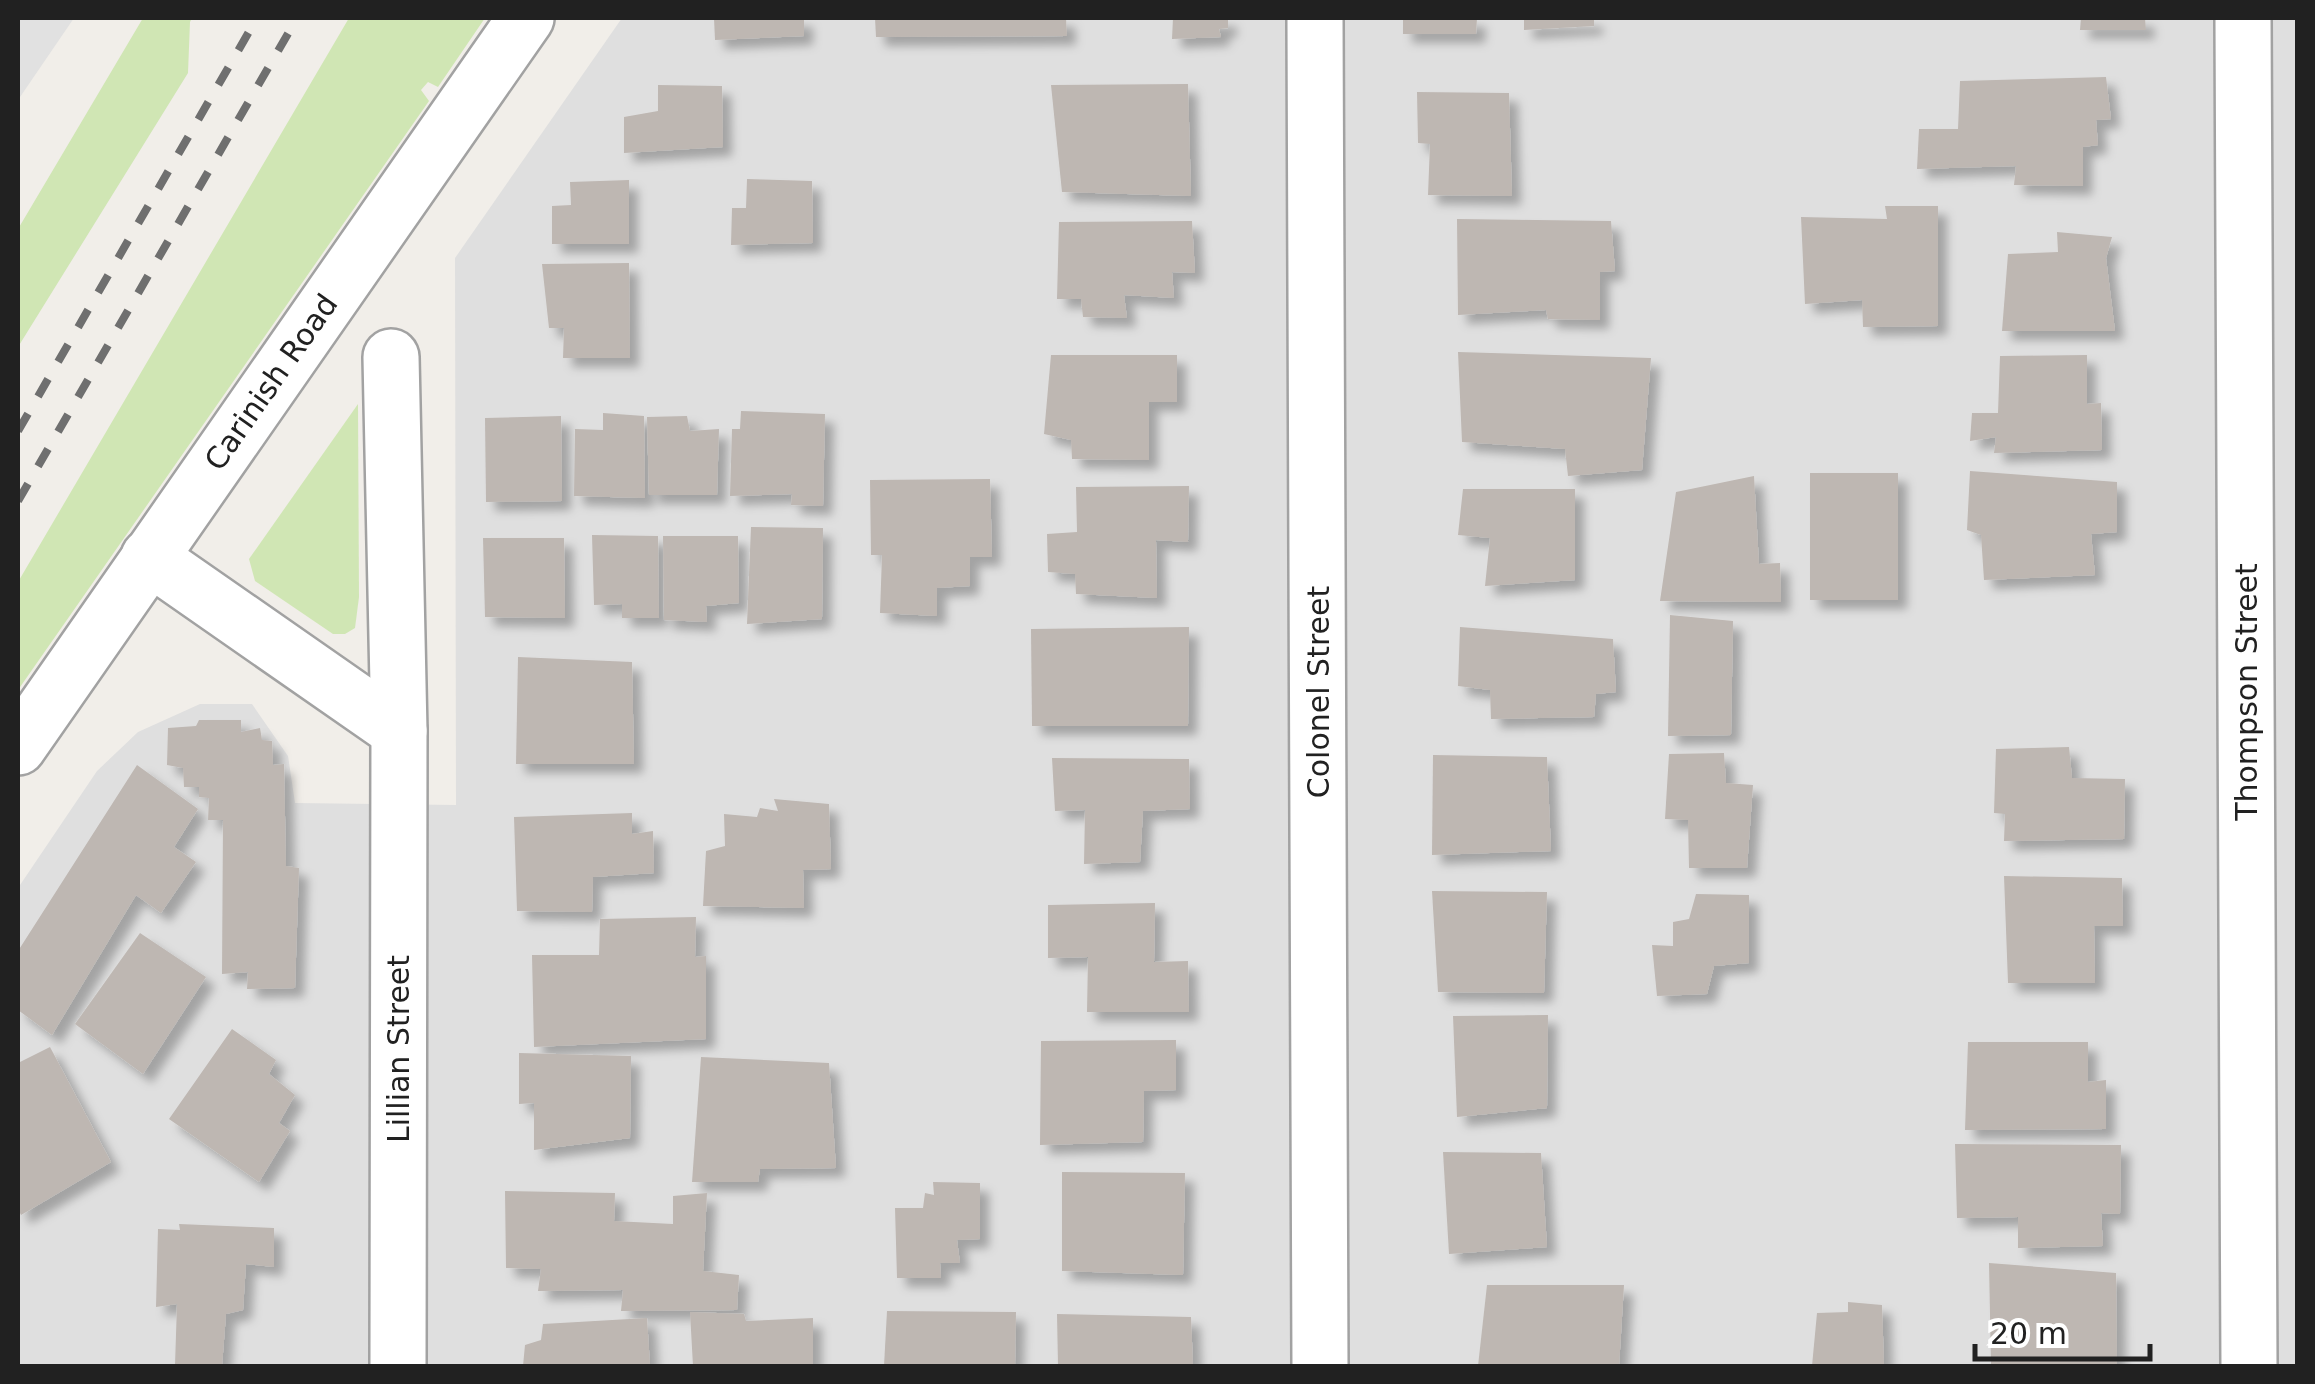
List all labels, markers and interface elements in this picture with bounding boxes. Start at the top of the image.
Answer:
street label: Carinish Road [197,287,345,477]
street label: Thompson Street [2229,563,2264,822]
street label: Colonel Street [1301,586,1336,798]
street label: Lillian Street [381,955,416,1143]
scale bar [1975,1299,2150,1361]
text: 20 m [1990,1316,2067,1351]

